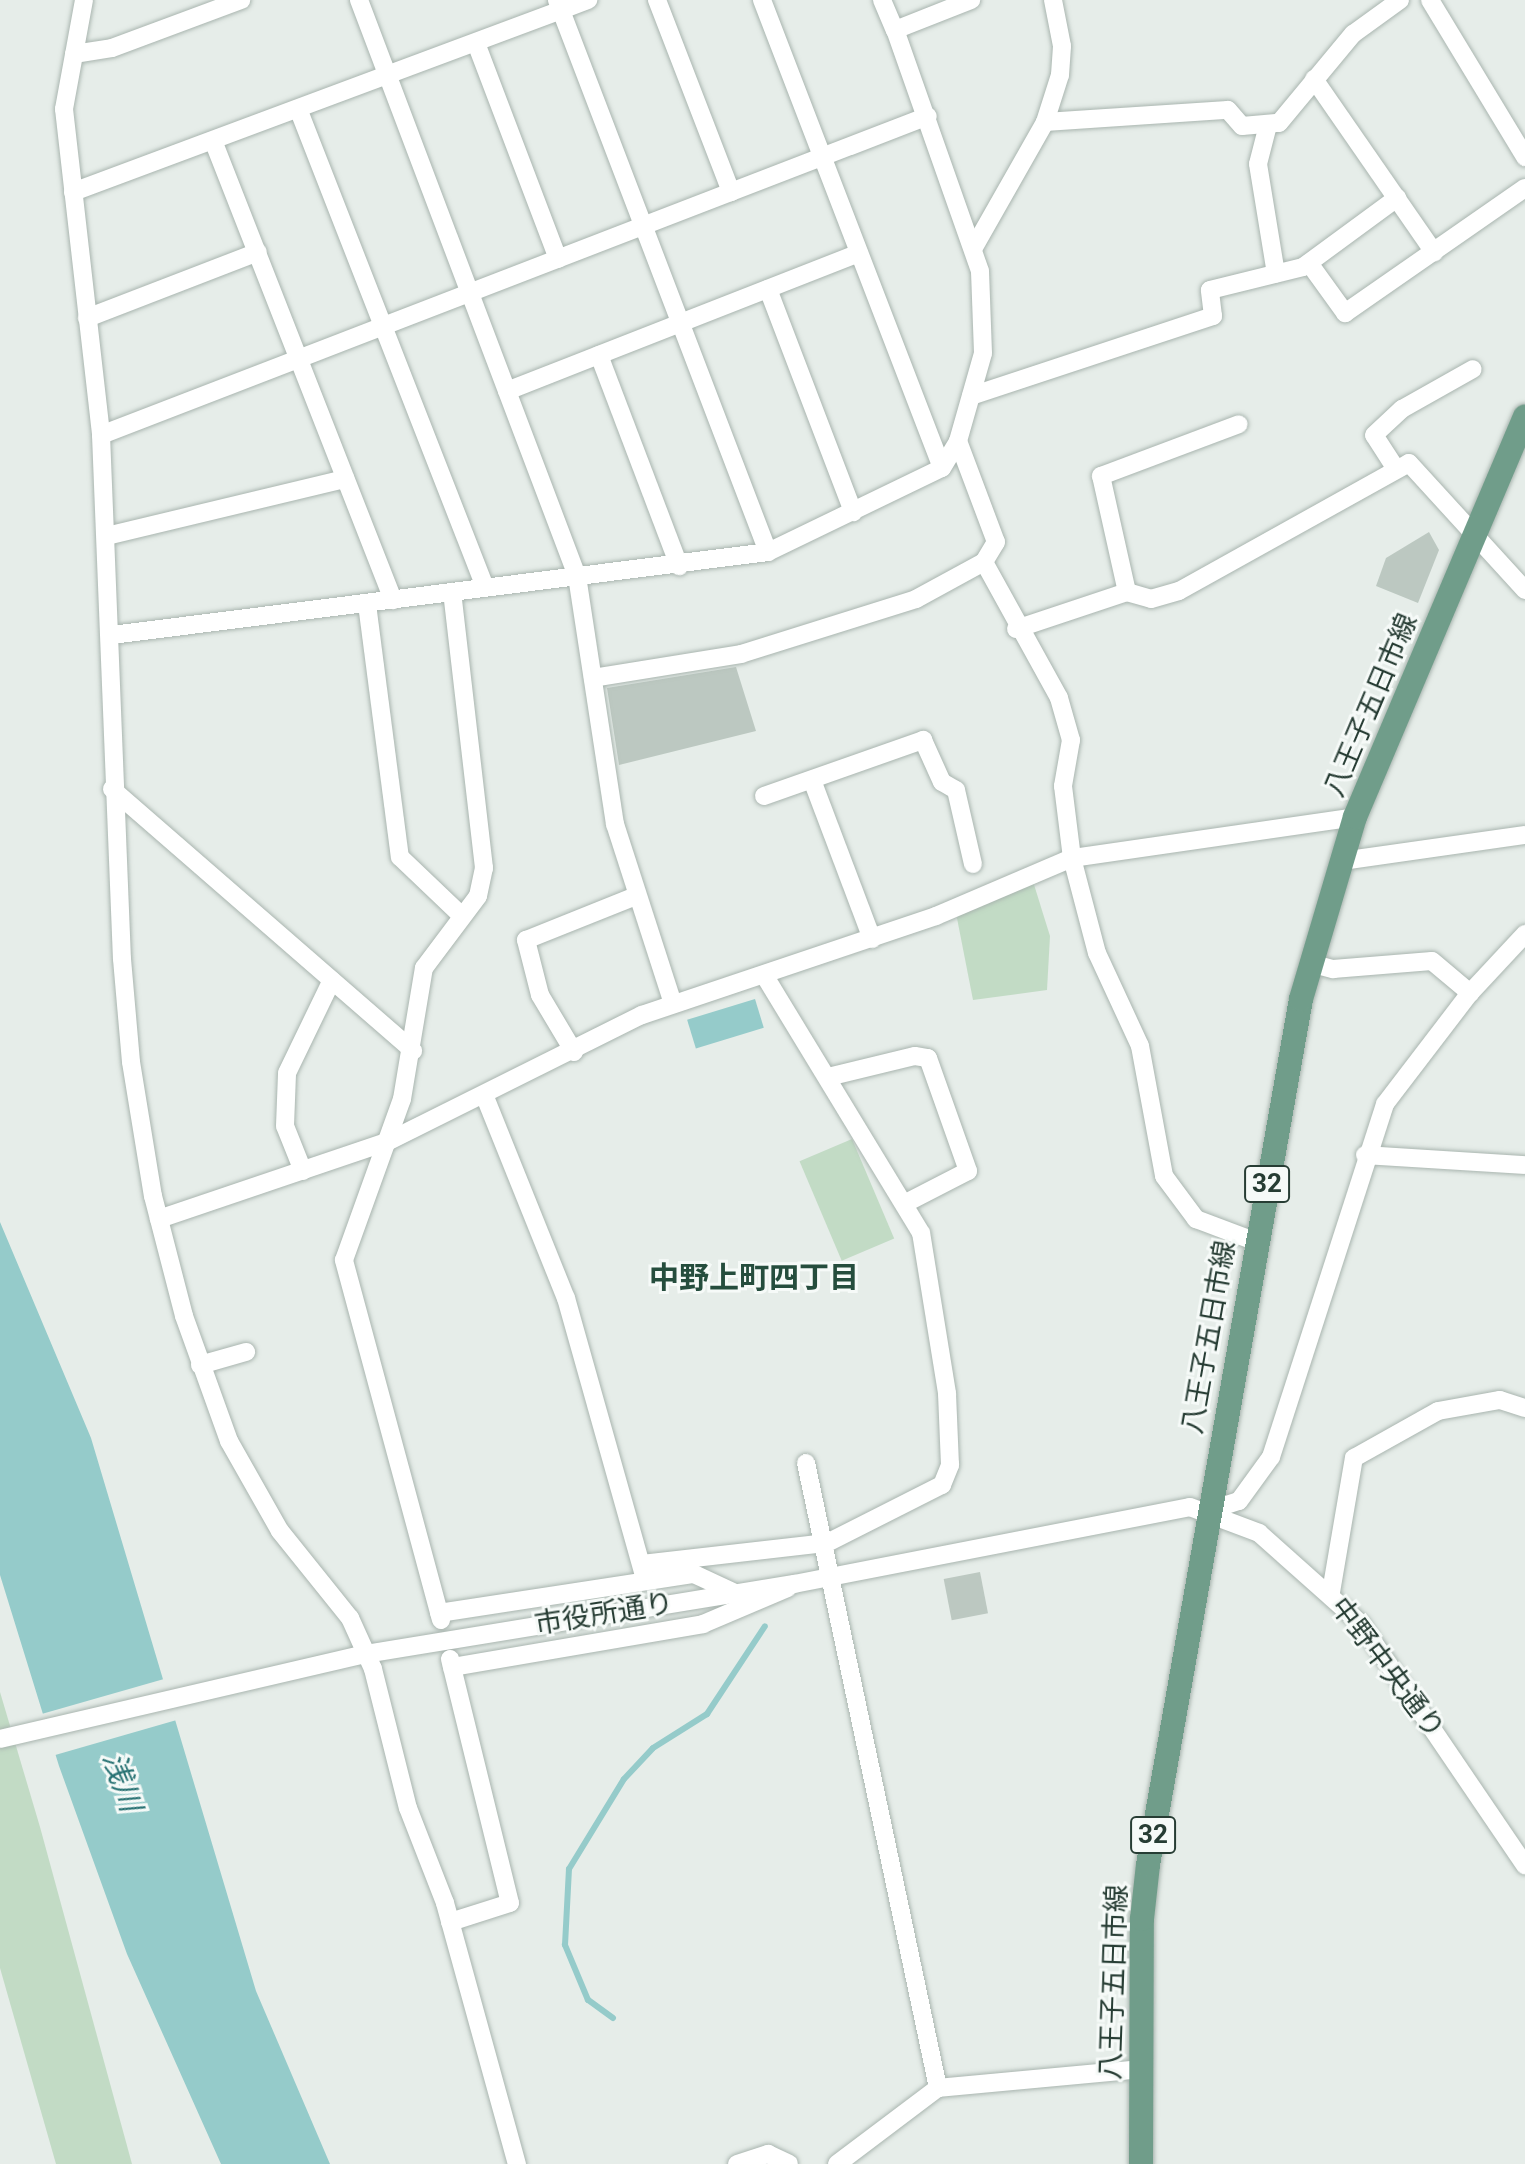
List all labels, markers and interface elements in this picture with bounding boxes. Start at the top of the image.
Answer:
street label: 八王子五日市線 [1317,608,1425,802]
road number: 32 [1243,1162,1291,1206]
street label: 八王子五日市線 [1175,1238,1243,1436]
district label: 中野上町四丁目 [649,1260,859,1296]
street label: 市役所通り [532,1586,676,1642]
street label: 中野中央通り [1323,1591,1451,1745]
water label: 浅川 [95,1748,149,1816]
road number: 32 [1129,1813,1177,1857]
street label: 八王子五日市線 [1094,1883,1134,2081]

